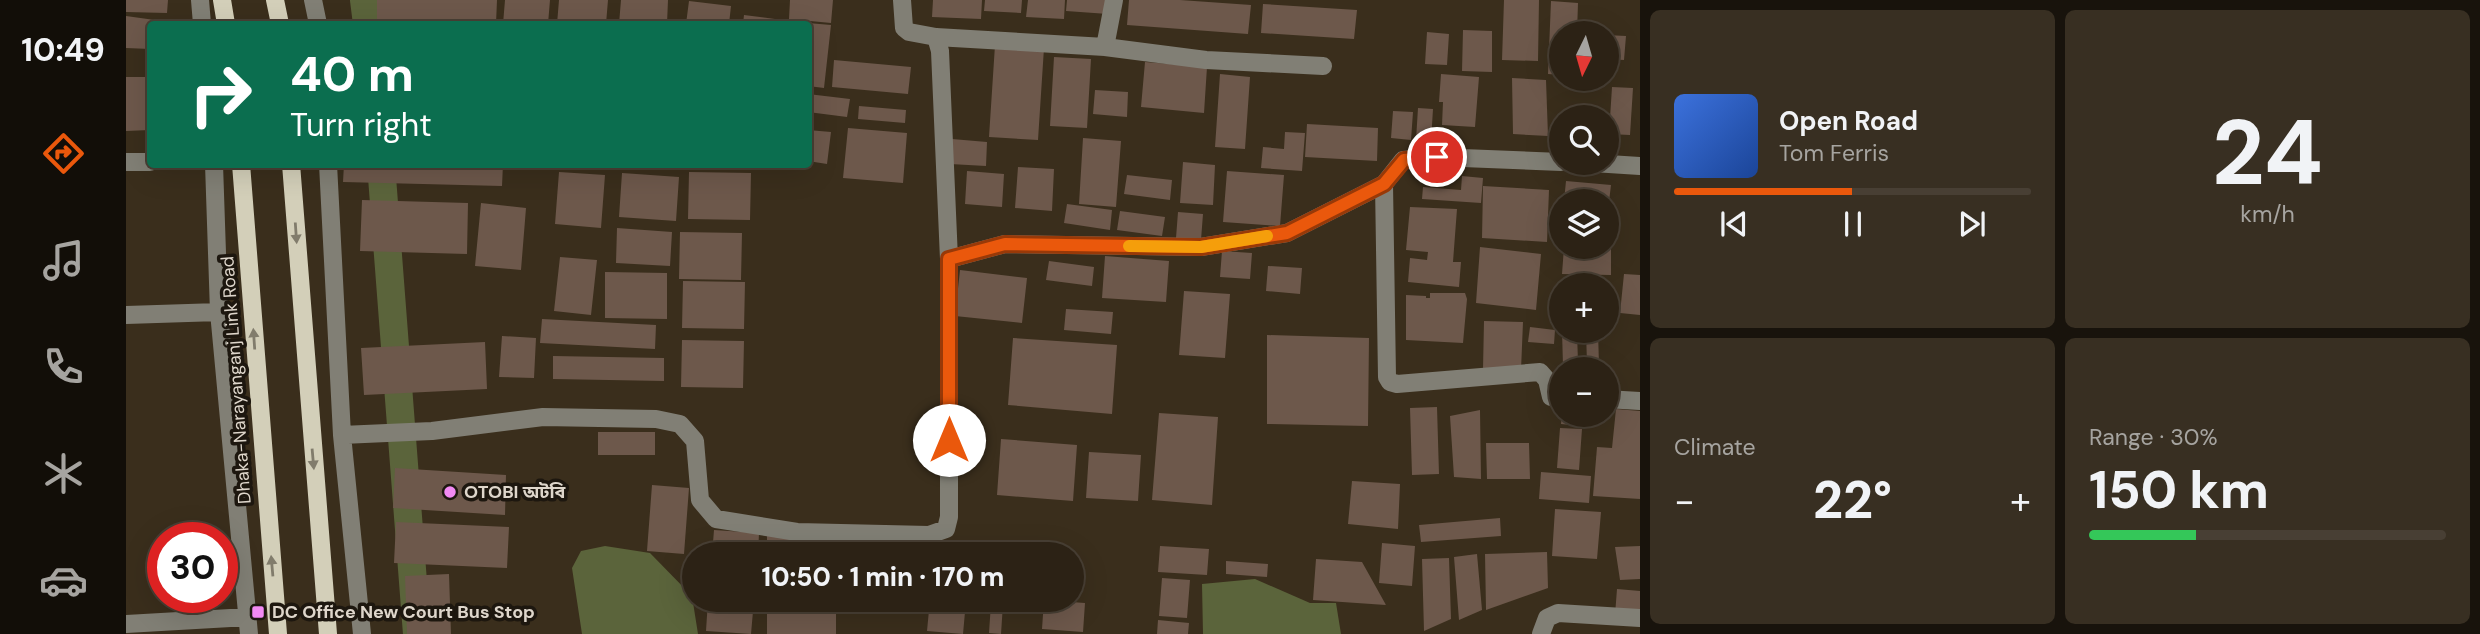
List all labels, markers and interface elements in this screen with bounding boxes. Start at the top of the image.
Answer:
north arrow [1549,21,1619,91]
map controls [1549,21,1619,427]
text: 10:49 [21,29,105,71]
text: 40 m [290,42,414,106]
icon: right [175,49,266,140]
text: 24 [2212,94,2323,212]
text: Turn right [290,104,432,146]
text: Open Road [1779,104,1918,138]
button: search [1549,105,1619,175]
pin [1407,127,1467,187]
icon: directions [39,129,88,178]
icon: arrive [1418,138,1456,176]
text: Tom Ferris [1779,138,1889,168]
button: layers [1549,189,1619,259]
text: km/h [2240,199,2295,229]
icon: previous [1715,205,1753,243]
icon: pause [1834,205,1872,243]
icon: next [1953,205,1991,243]
one-way arrow [291,222,302,244]
icon: music [39,236,88,285]
street label: Dhaka-Narayanganj Link Road [215,255,257,505]
button: + [1549,273,1619,343]
one-way arrow [248,328,259,350]
icon: phone [39,342,88,391]
button: − [1549,357,1619,427]
position arrow [912,403,986,477]
text: Range · 30% [2089,422,2218,452]
text: Climate [1674,432,1756,462]
icon: climate [39,449,88,498]
one-way arrow [308,449,319,471]
text: 150 km [2089,456,2269,524]
text: 22° [1813,466,1892,534]
text: − [1674,476,1695,526]
text: + [2010,476,2031,526]
place label: OTOBI অটবি [464,480,566,504]
marker: OTOBI অটবি [442,484,458,500]
speed limit sign: 30 [147,522,238,613]
one-way arrow [266,555,277,577]
icon: car [39,556,88,605]
text: 10:50 · 1 min · 170 m [762,560,1004,594]
place label: DC Office New Court Bus Stop [272,600,535,624]
marker: DC Office New Court Bus Stop [250,604,266,620]

